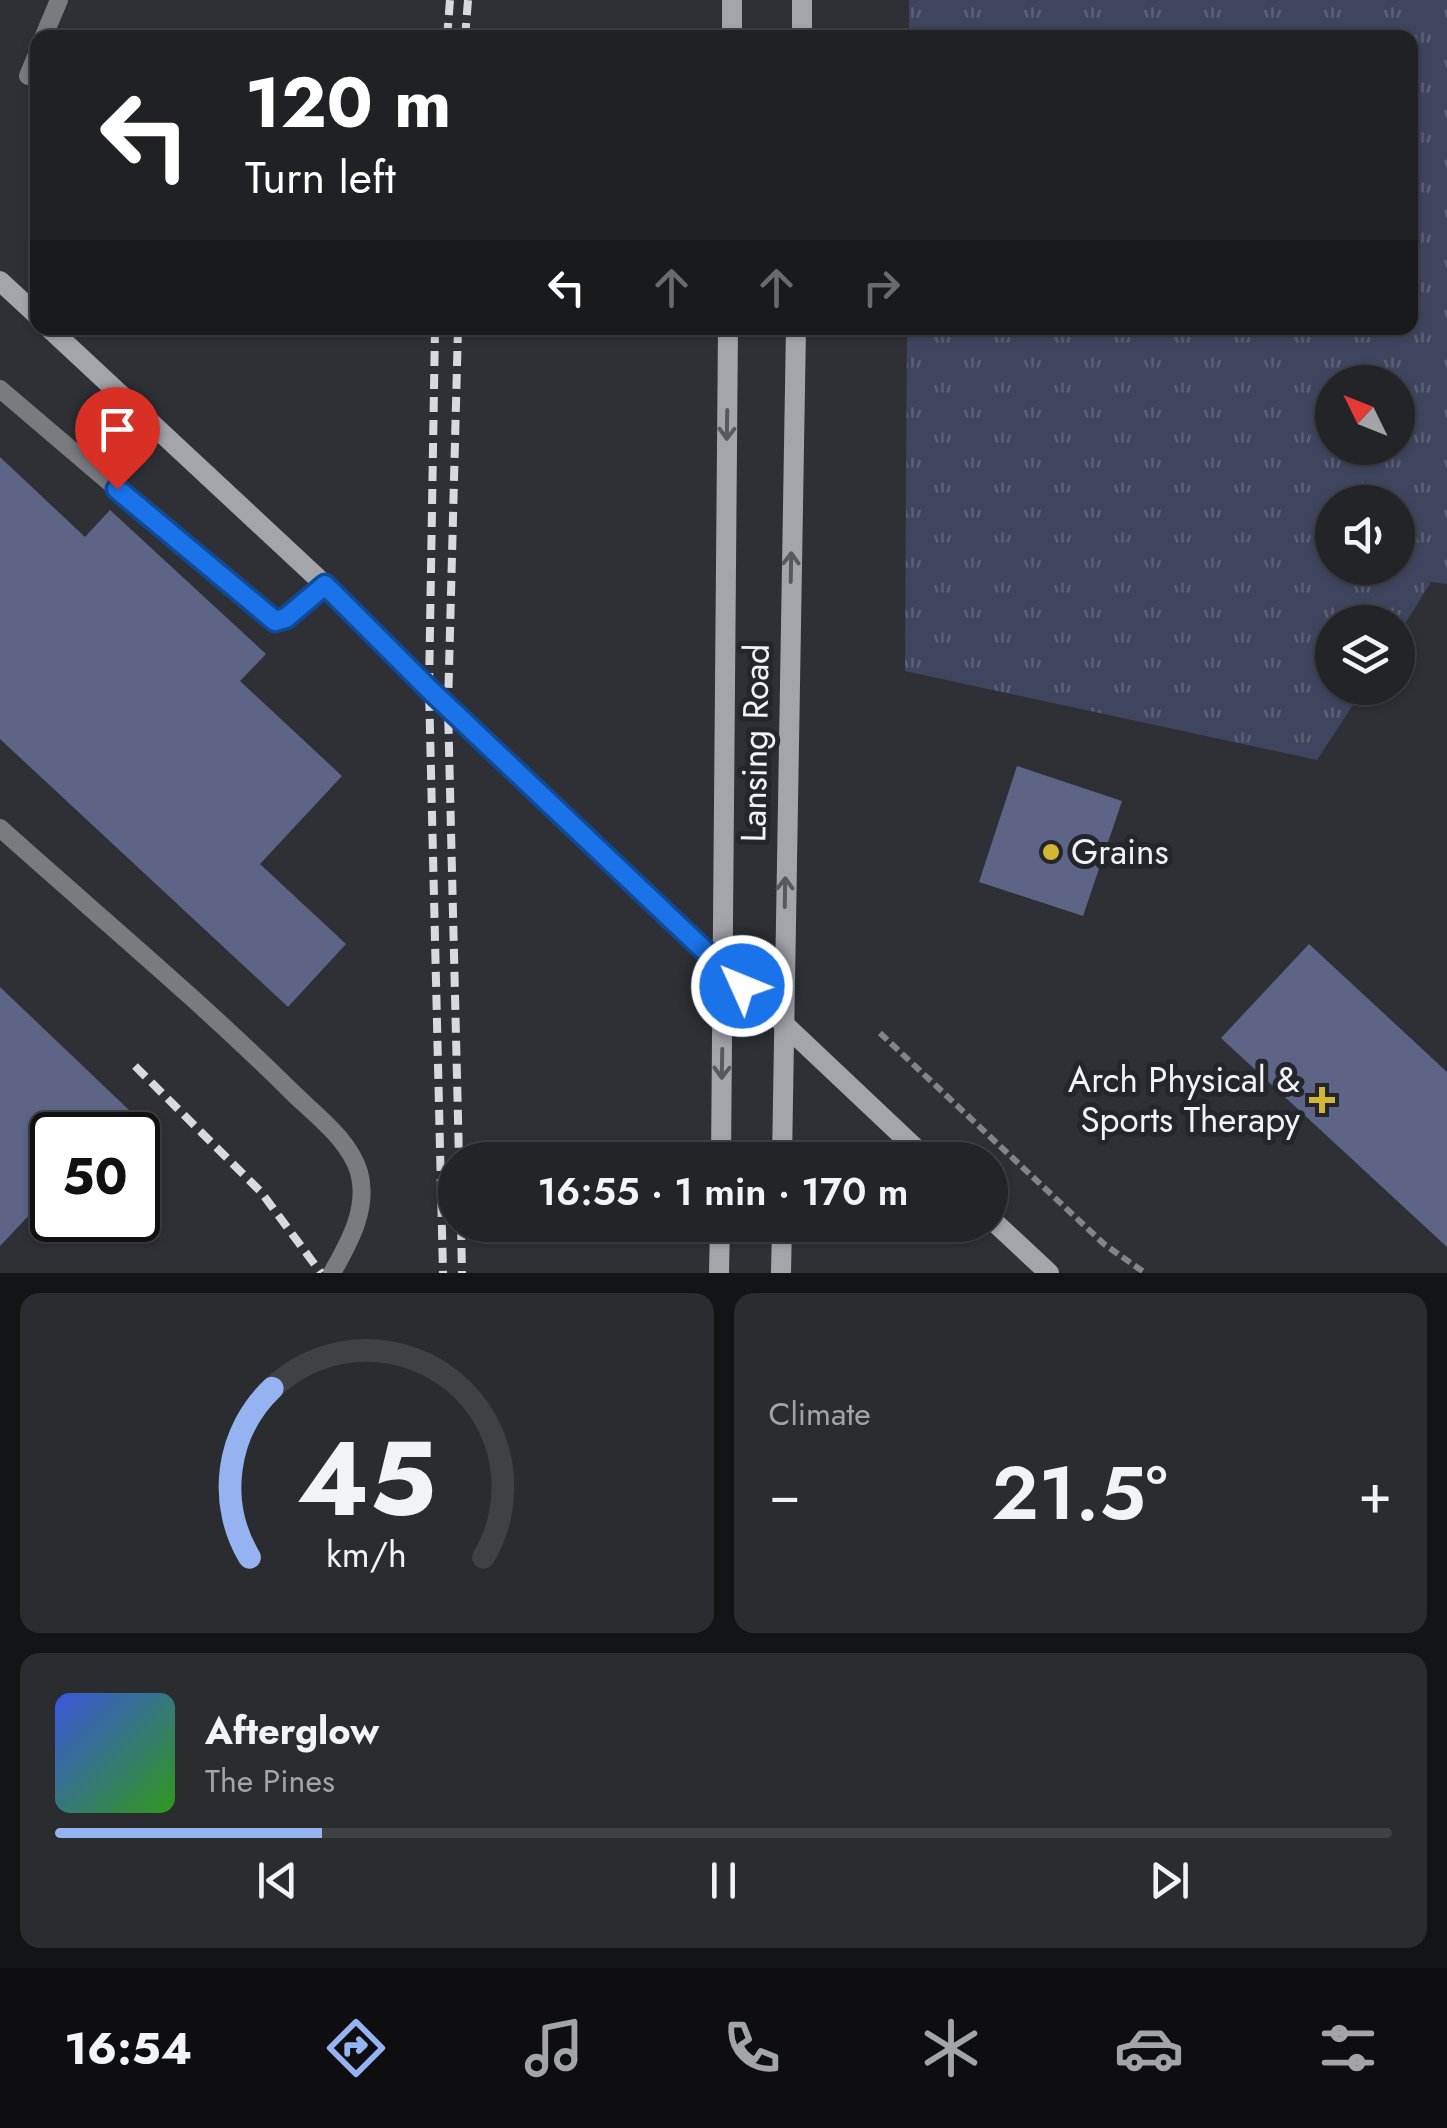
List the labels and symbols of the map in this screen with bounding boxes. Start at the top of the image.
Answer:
north arrow [1315,365,1415,465]
pin [75,387,160,490]
one-way arrow [718,408,736,440]
one-way arrow [782,552,800,584]
street label: Lansing Road [728,643,782,843]
place label: Grains [1071,827,1169,877]
marker: Grains [1040,841,1062,863]
one-way arrow [775,877,794,909]
position arrow [690,934,794,1038]
one-way arrow [712,1047,731,1079]
place label: Arch Physical & Sports Therapy [1068,1055,1301,1145]
marker: Arch Physical & Sports Therapy [1309,1087,1335,1113]
speed limit sign: 50 [30,1112,160,1242]

